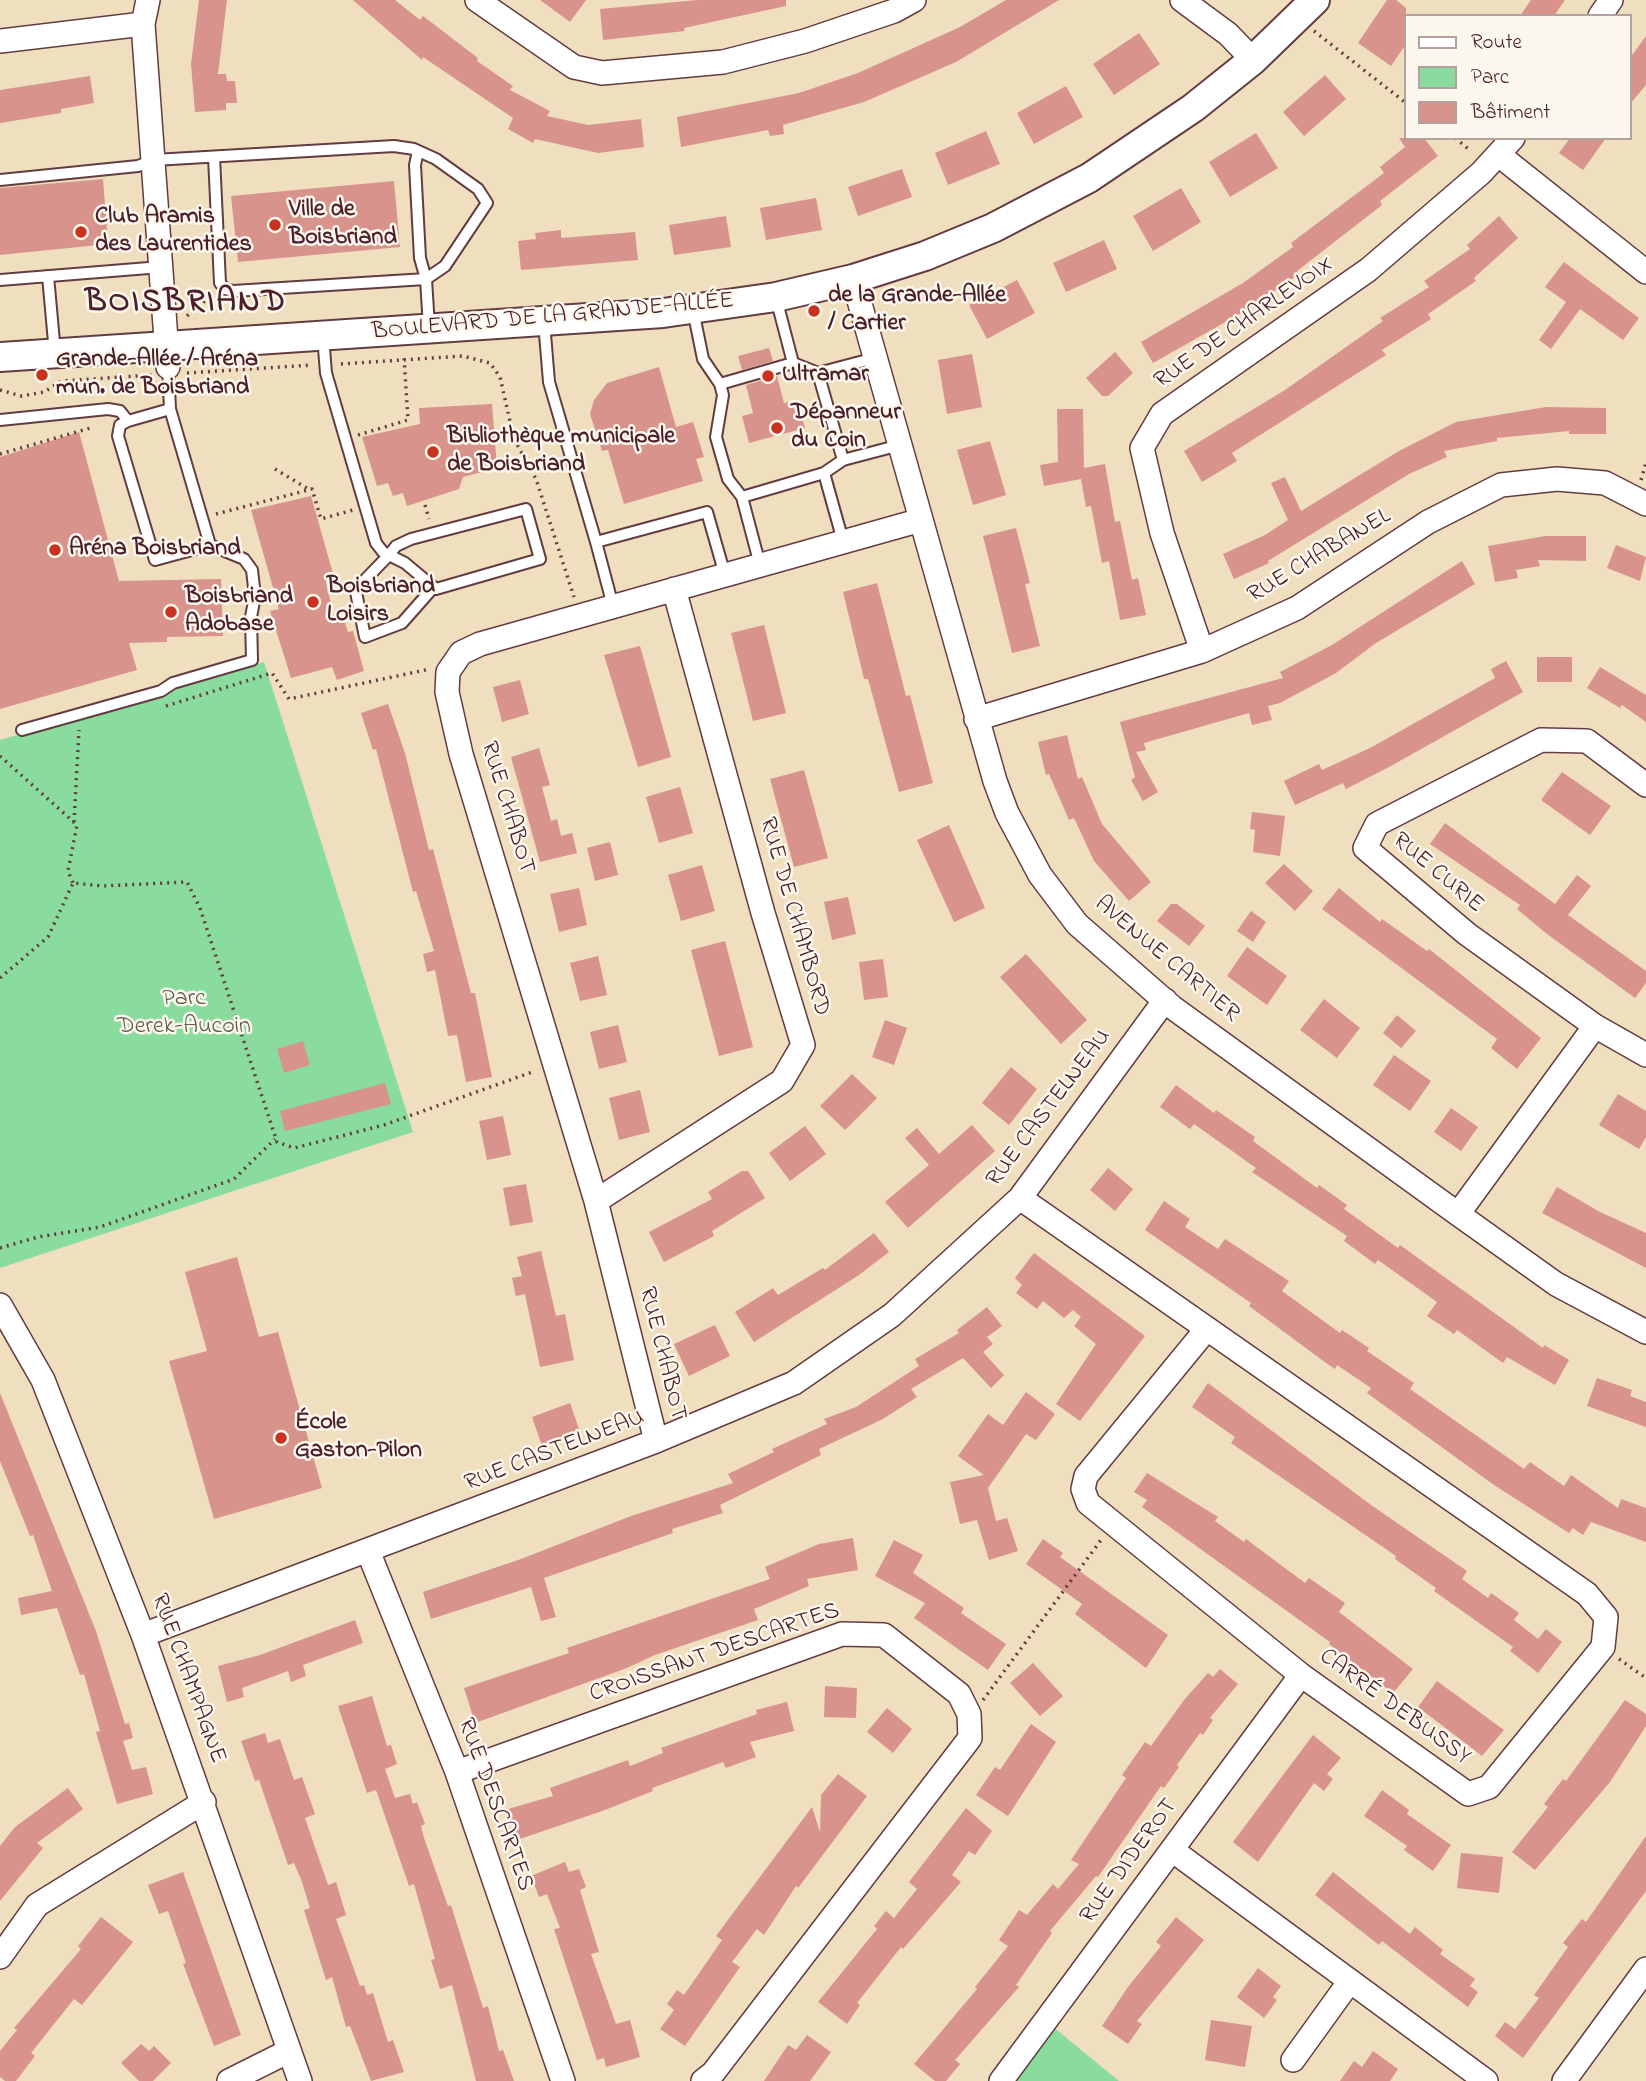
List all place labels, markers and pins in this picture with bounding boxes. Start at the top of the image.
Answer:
place label: Ville de Boisbriand [289,197,397,253]
place label: Club Aramis des Laurentides [95,204,252,260]
marker: Ville de Boisbriand [267,217,283,233]
marker: Club Aramis des Laurentides [73,224,89,240]
place label: de la Grande-Allée / Cartier [828,283,1006,339]
marker: de la Grande-Allée / Cartier [806,303,822,319]
place label: Grande-Allée / Aréna mun. de Boisbriand [56,347,258,403]
place label: Ultramar [782,362,869,390]
marker: Grande-Allée / Aréna mun. de Boisbriand [34,367,50,383]
marker: Ultramar [760,368,776,384]
place label: Dépanneur du Coin [791,400,901,456]
marker: Dépanneur du Coin [769,420,785,436]
place label: Bibliothèque municipale de Boisbriand [447,424,675,480]
marker: Bibliothèque municipale de Boisbriand [425,444,441,460]
place label: Aréna Boisbriand [69,536,241,564]
marker: Aréna Boisbriand [47,542,63,558]
place label: Boisbriand Loisirs [327,574,435,630]
place label: Boisbriand Adobase [185,584,293,640]
marker: Boisbriand Loisirs [305,594,321,610]
marker: Boisbriand Adobase [163,604,179,620]
place label: École Gaston-Pilon [295,1410,422,1466]
marker: École Gaston-Pilon [273,1430,289,1446]

